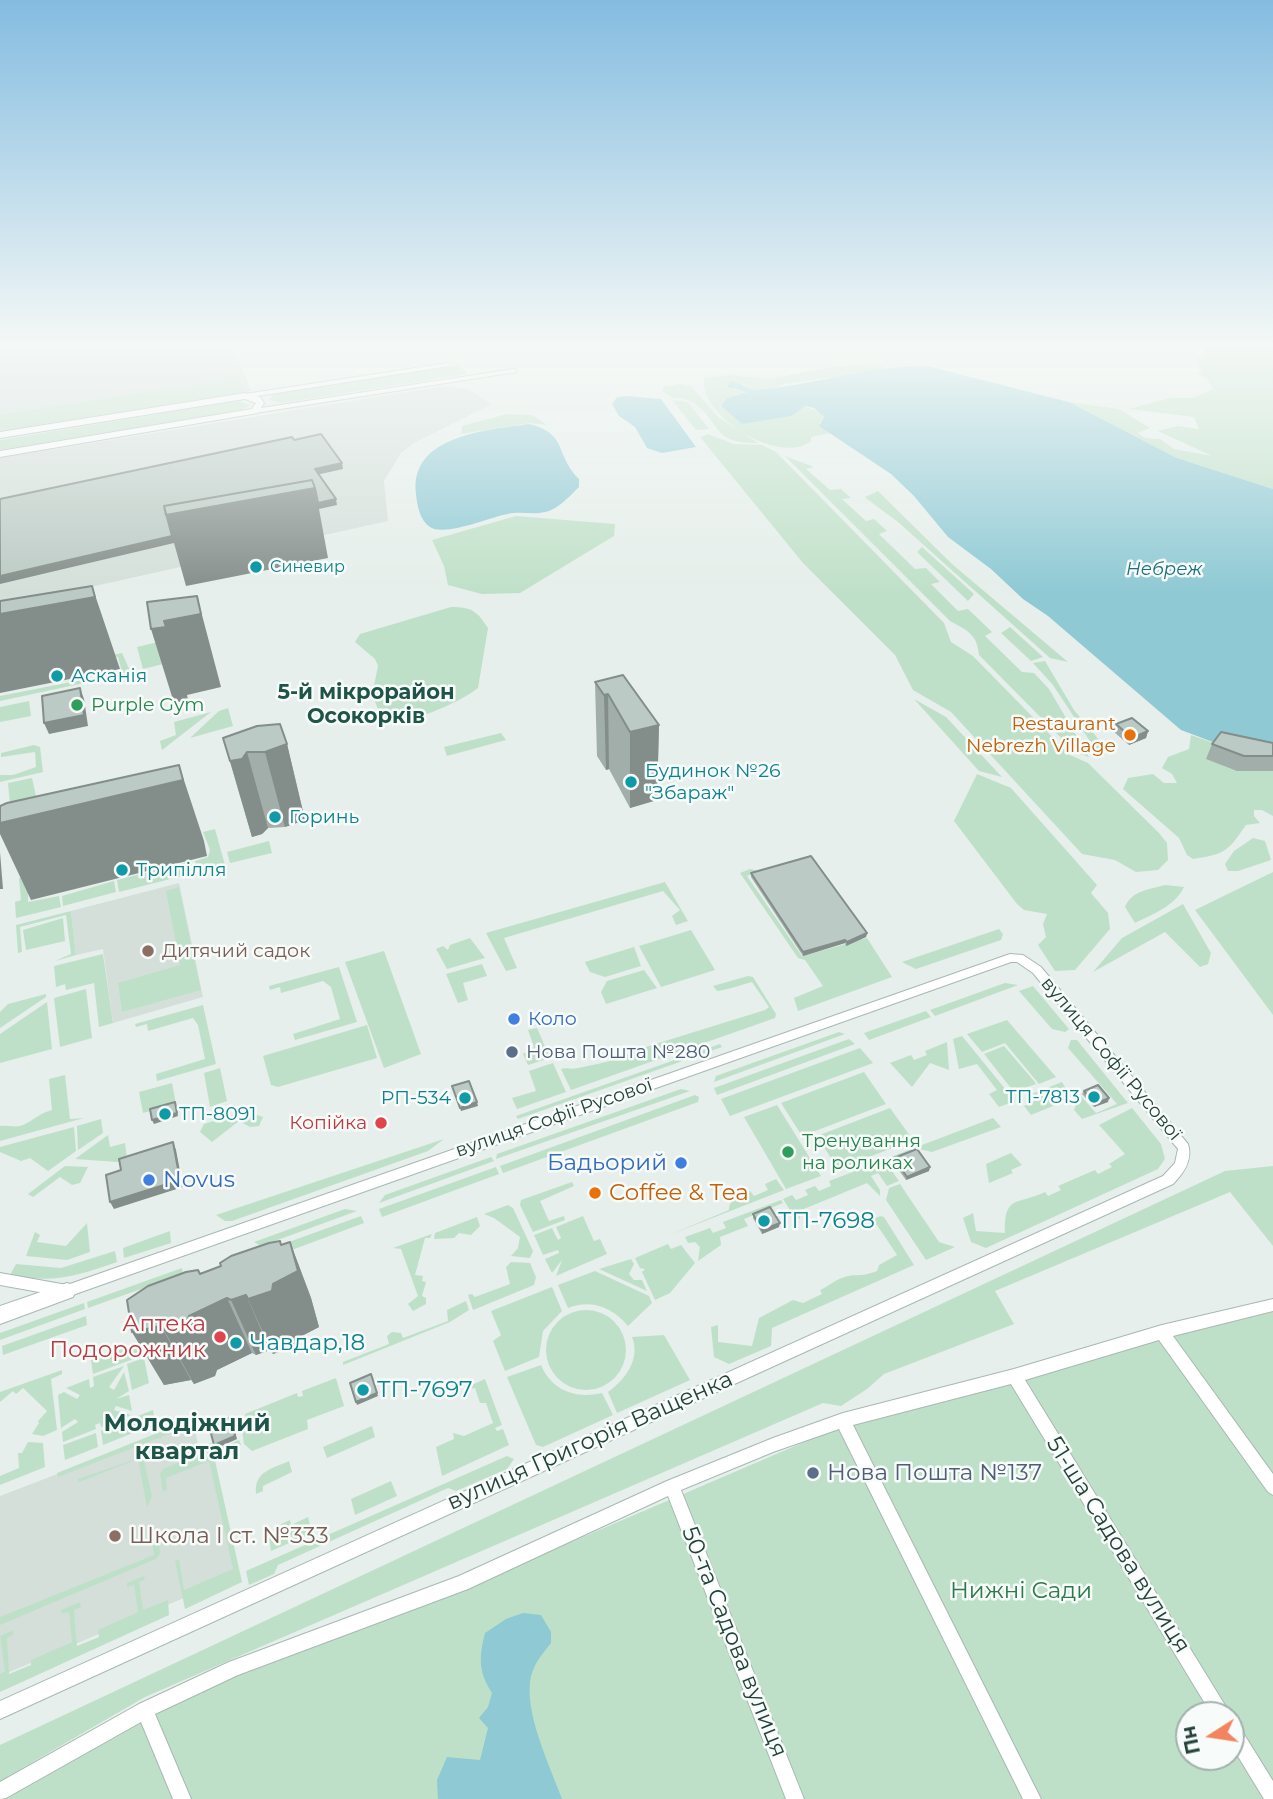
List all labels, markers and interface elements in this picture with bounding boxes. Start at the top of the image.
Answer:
place label: Синевир [270,557,345,577]
marker: Синевир [248,559,264,575]
water label: Небреж [1126,559,1202,581]
place label: Асканія [71,665,147,687]
marker: Асканія [49,668,65,684]
district label: 5-й мікрорайон Осокорків [277,680,455,730]
place label: Purple Gym [91,694,204,716]
marker: Purple Gym [69,697,85,713]
place label: Restaurant Nebrezh Village [966,713,1116,757]
marker: Restaurant Nebrezh Village [1122,727,1138,743]
place label: Будинок №26 "Збараж" [645,760,781,804]
marker: Будинок №26 "Збараж" [623,774,639,790]
place label: Горинь [289,806,359,828]
marker: Горинь [267,809,283,825]
place label: Трипілля [136,859,227,881]
marker: Трипілля [114,862,130,878]
place label: Дитячий садок [162,940,310,962]
marker: Дитячий садок [140,943,156,959]
street label: вулиця Софії Русової [1036,972,1186,1146]
place label: Коло [528,1008,577,1030]
marker: Коло [506,1011,522,1027]
place label: Нова Пошта №280 [526,1041,710,1063]
marker: Нова Пошта №280 [504,1044,520,1060]
street label: вулиця Софії Русової [453,1074,655,1162]
place label: ТП-7813 [1006,1086,1080,1108]
place label: РП-534 [381,1087,451,1109]
marker: ТП-7813 [1086,1089,1102,1105]
marker: РП-534 [457,1090,473,1106]
place label: ТП-8091 [179,1103,256,1125]
marker: ТП-8091 [157,1106,173,1122]
place label: Копійка [289,1112,367,1134]
marker: Копійка [373,1115,389,1131]
place label: Тренування на роликах [802,1130,921,1174]
marker: Тренування на роликах [780,1144,796,1160]
place label: Бадьорий [547,1149,667,1177]
marker: Бадьорий [673,1155,689,1171]
place label: Novus [163,1166,235,1194]
marker: Novus [141,1172,157,1188]
place label: Coffee & Tea [609,1179,749,1207]
marker: Coffee & Tea [587,1185,603,1201]
place label: ТП-7698 [778,1207,875,1235]
marker: ТП-7698 [756,1213,772,1229]
place label: Аптека Подорожник [49,1310,206,1364]
marker: Аптека Подорожник [212,1329,228,1345]
place label: Чавдар,18 [250,1329,365,1357]
marker: Чавдар,18 [228,1335,244,1351]
street label: вулиця Григорія Ващенка [443,1365,737,1517]
place label: ТП-7697 [377,1376,473,1404]
marker: ТП-7697 [355,1382,371,1398]
district label: Молодіжний квартал [104,1410,270,1466]
street label: 51-ша Садова вулиця [1040,1432,1196,1658]
place label: Нова Пошта №137 [827,1459,1042,1487]
marker: Нова Пошта №137 [805,1465,821,1481]
place label: Школа І ст. №333 [129,1522,329,1550]
street label: 50-та Садова вулиця [675,1523,793,1761]
marker: Школа І ст. №333 [107,1528,123,1544]
park label: Нижні Сади [950,1577,1092,1605]
north arrow [1175,1701,1245,1771]
text: Пн [1177,1724,1205,1756]

